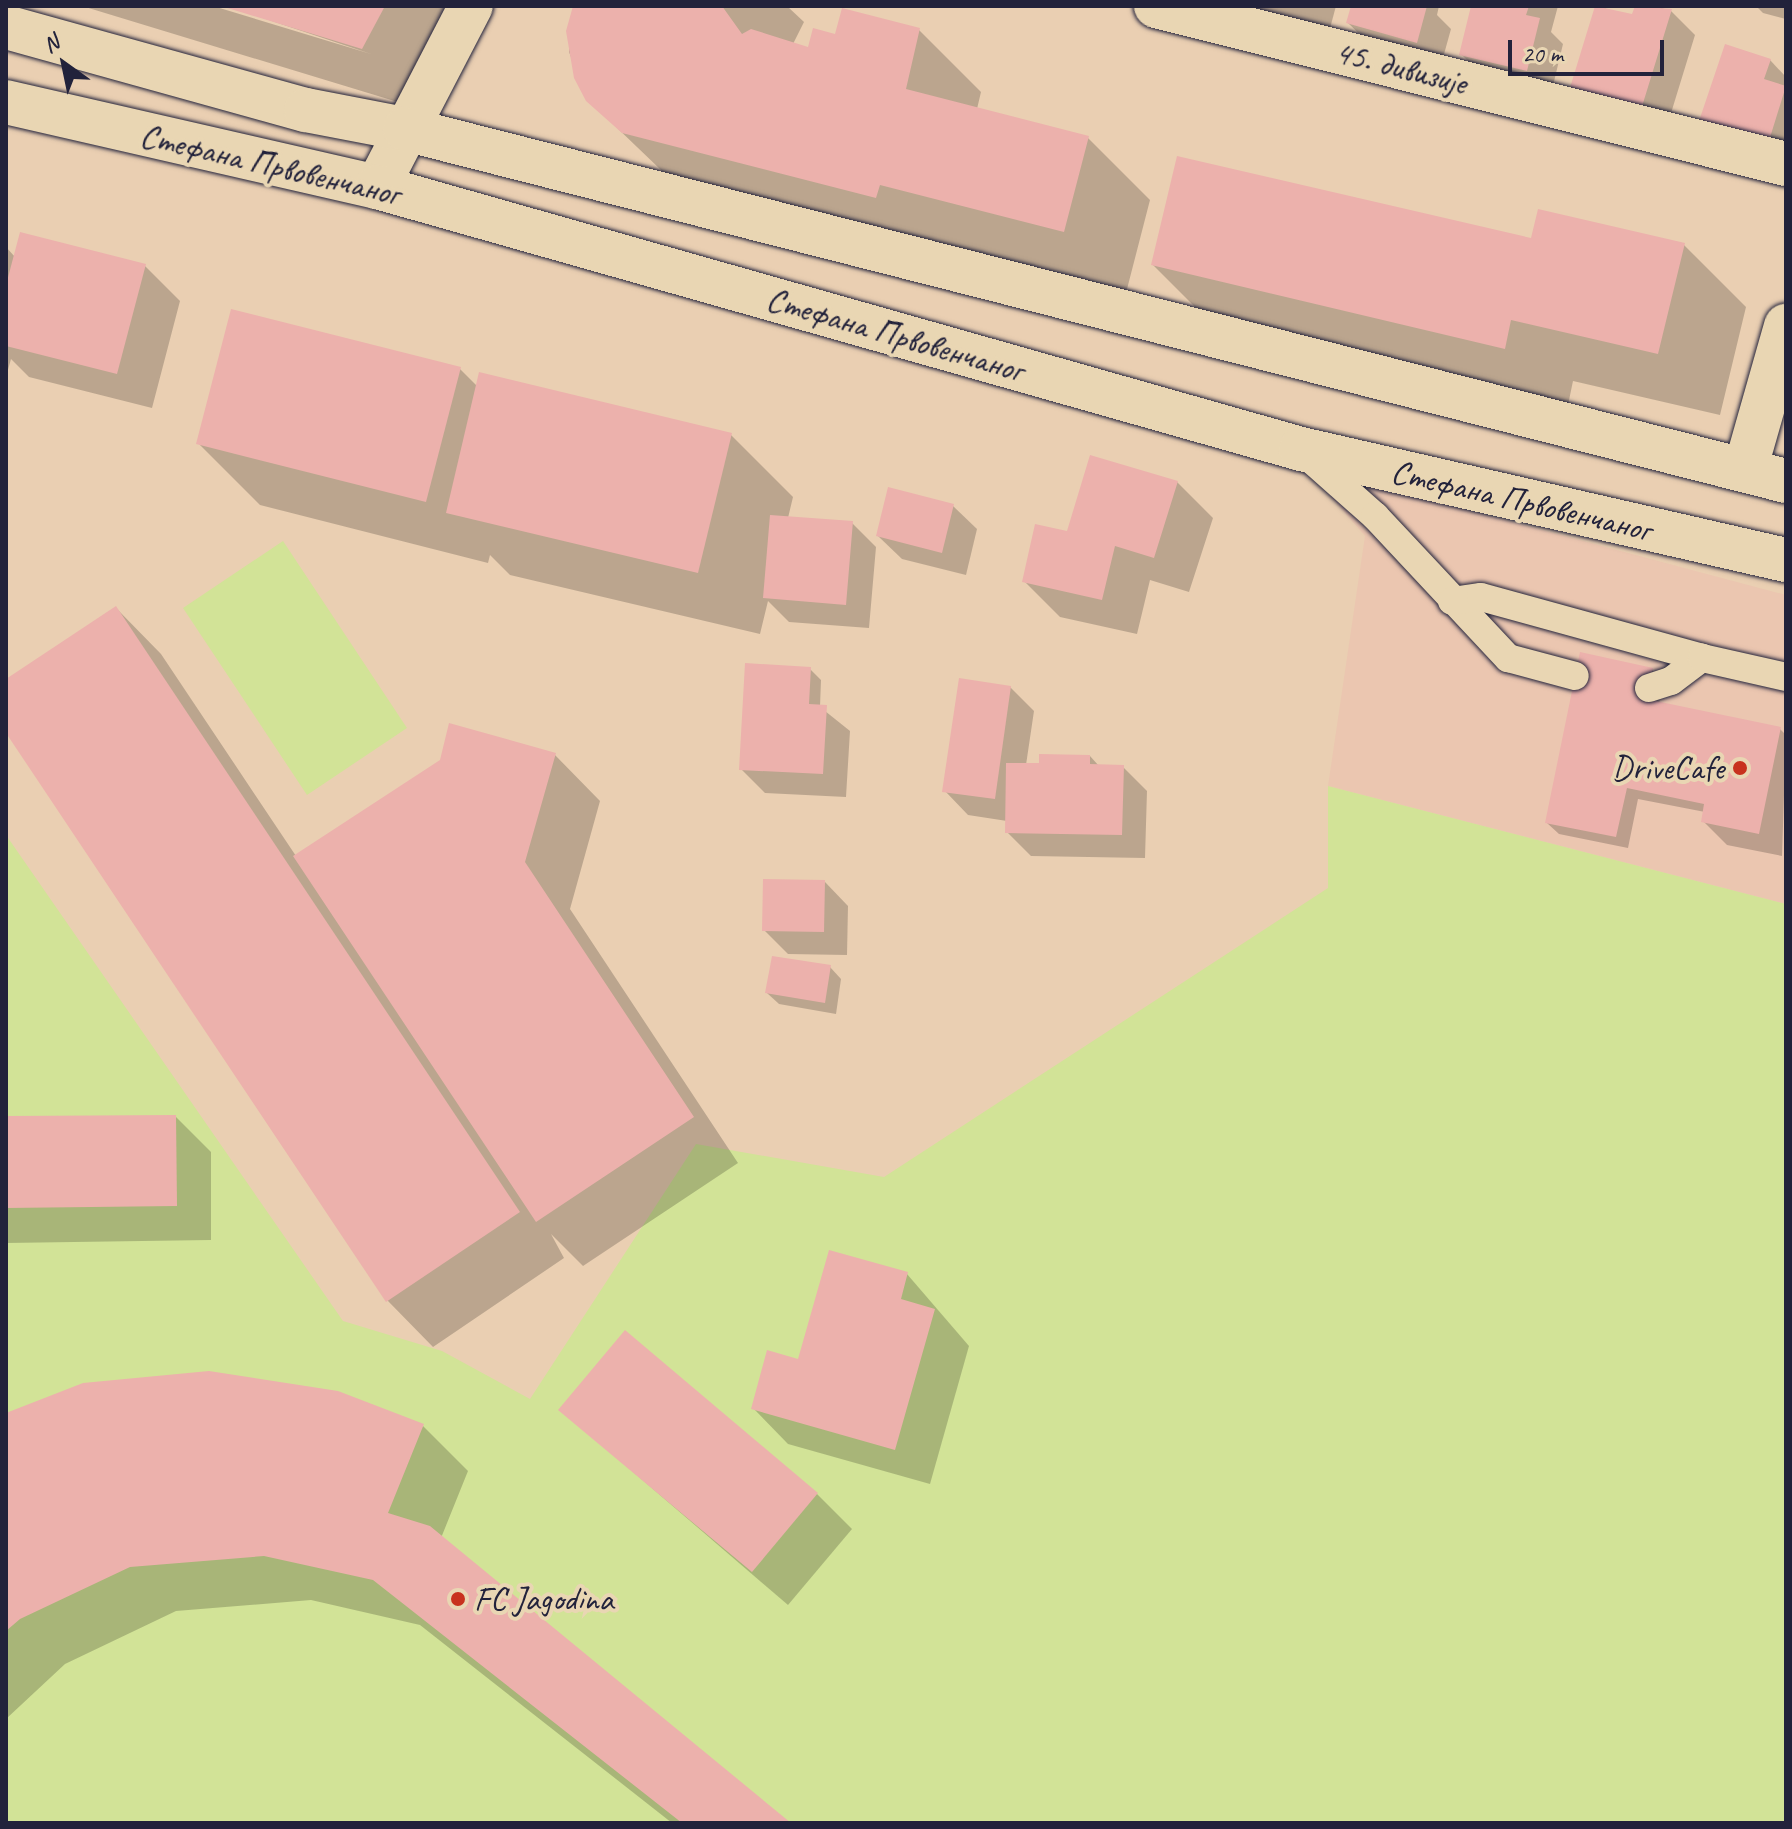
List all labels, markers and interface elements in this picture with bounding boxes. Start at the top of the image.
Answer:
north arrow [24,24,104,104]
scale bar [1512,24,1668,74]
text: N [38,28,64,59]
street label: 45. дивизије [1331,31,1471,103]
text: 20 m [1522,39,1563,69]
street label: Стефана Првовенчаног [136,114,404,214]
street label: Стефана Првовенчаног [762,278,1028,390]
street label: Стефана Првовенчаног [1387,450,1655,550]
place label: DriveCafe [1612,748,1724,788]
marker: DriveCafe [1731,759,1749,777]
place label: FC Jagodina [474,1579,613,1619]
marker: FC Jagodina [449,1590,467,1608]

